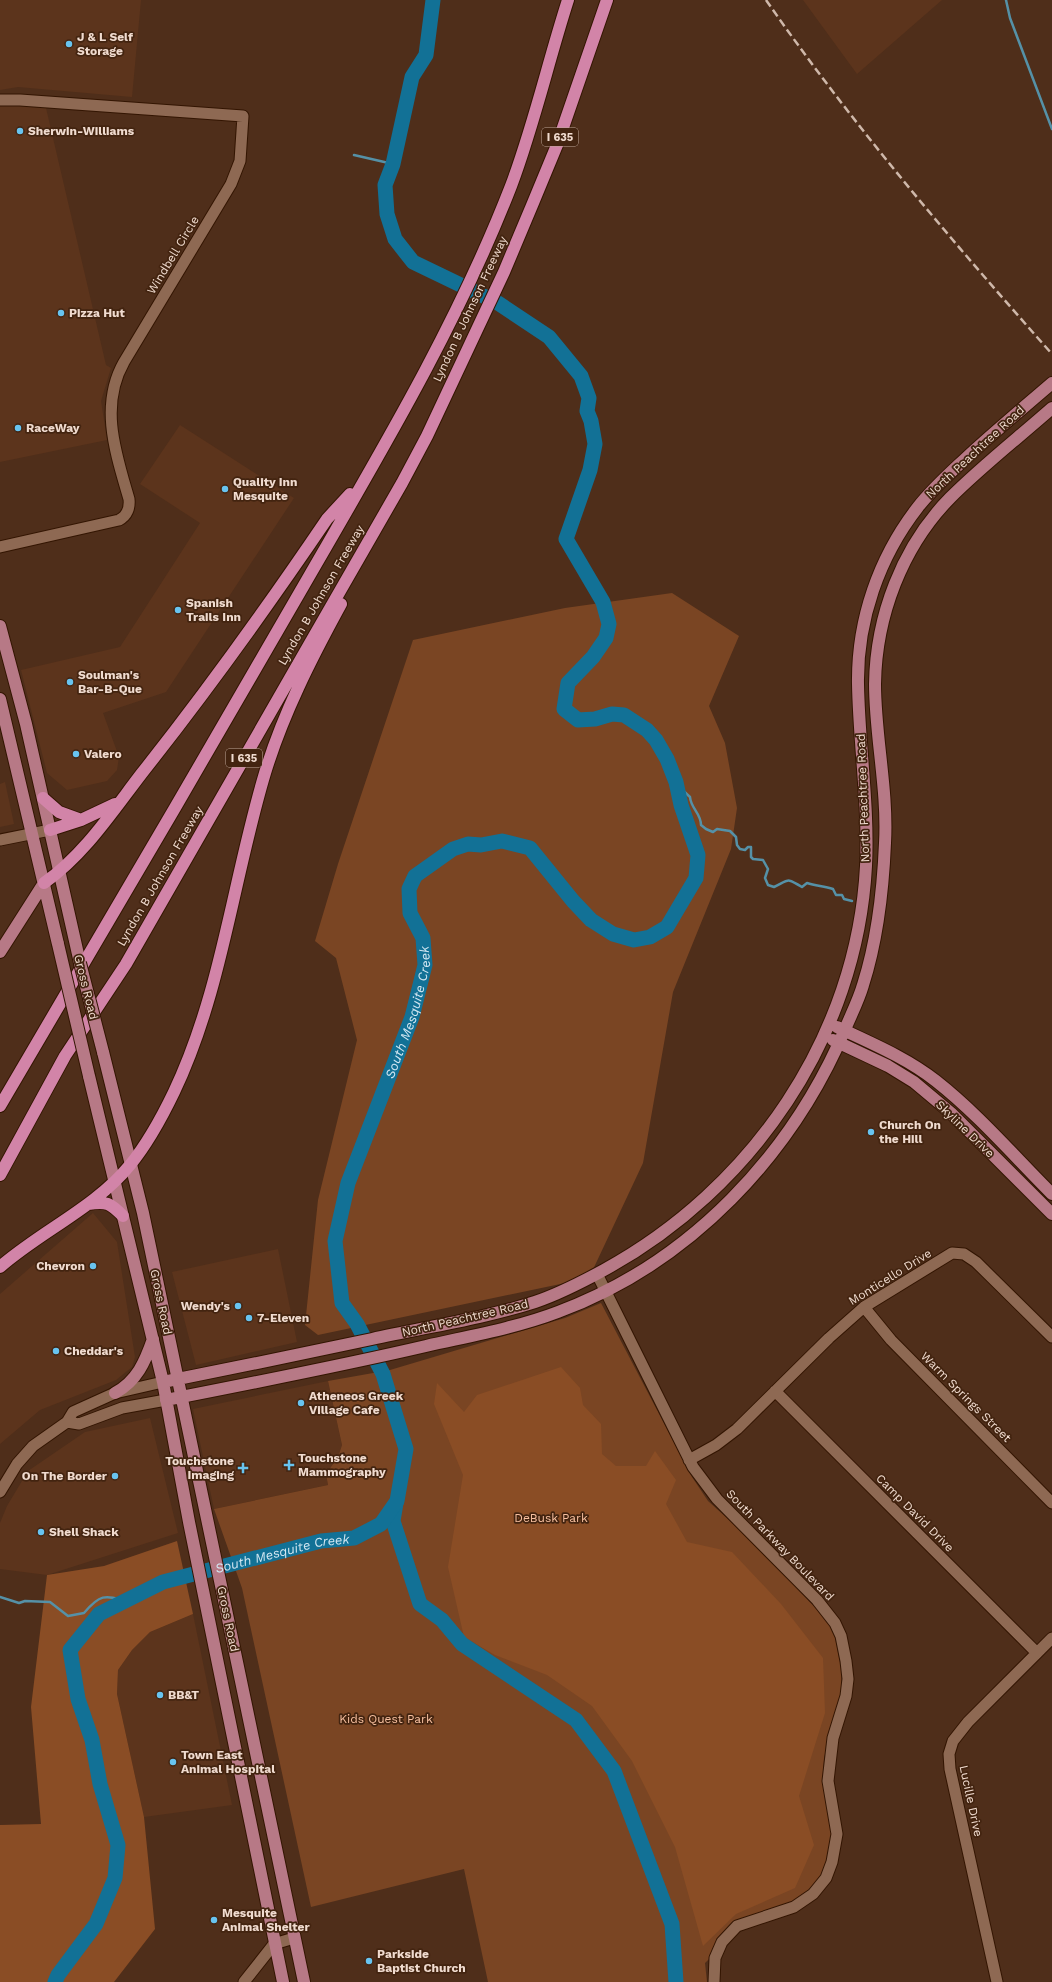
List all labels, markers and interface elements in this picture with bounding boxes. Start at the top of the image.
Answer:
place label: J & L Self Storage [77,30,133,58]
marker: J & L Self Storage [64,39,74,49]
place label: Sherwin-Williams [28,124,135,138]
marker: Sherwin-Williams [15,126,25,136]
road number: I 635 [542,128,578,146]
street label: Windbell Circle [144,213,202,297]
street label: Lyndon B Johnson Freeway [430,233,510,384]
place label: Pizza Hut [69,306,125,320]
marker: Pizza Hut [56,308,66,318]
street label: North Peachtree Road [923,403,1027,501]
place label: RaceWay [26,421,80,435]
marker: RaceWay [13,423,23,433]
place label: Quality Inn Mesquite [233,475,297,503]
marker: Quality Inn Mesquite [220,484,230,494]
street label: Lyndon B Johnson Freeway [275,522,367,667]
place label: Spanish Trails Inn [186,596,241,624]
marker: Spanish Trails Inn [173,605,183,615]
place label: Soulman's Bar-B-Que [78,668,142,696]
marker: Soulman's Bar-B-Que [65,677,75,687]
street label: North Peachtree Road [854,733,872,863]
place label: Valero [84,747,122,761]
marker: Valero [71,749,81,759]
road number: I 635 [226,749,262,767]
street label: Lyndon B Johnson Freeway [114,803,206,948]
water label: South Mesquite Creek [382,945,433,1080]
street label: Gross Road [71,953,101,1021]
street label: Skyline Drive [933,1098,997,1160]
place label: Church On the Hill [879,1118,941,1146]
marker: Church On the Hill [866,1127,876,1137]
street label: Monticello Drive [846,1246,934,1308]
place label: Chevron [36,1259,85,1273]
marker: Chevron [88,1261,98,1271]
street label: Gross Road [147,1268,175,1336]
street label: North Peachtree Road [401,1297,529,1339]
place label: Wendy's [181,1299,231,1313]
marker: Wendy's [233,1301,243,1311]
place label: 7-Eleven [257,1311,309,1325]
marker: 7-Eleven [244,1313,254,1323]
place label: Cheddar's [64,1344,124,1358]
marker: Cheddar's [51,1346,61,1356]
street label: Warm Springs Street [918,1349,1014,1445]
place label: Atheneos Greek Village Cafe [309,1389,404,1417]
marker: Atheneos Greek Village Cafe [296,1398,306,1408]
place label: Touchstone Mammography [298,1451,386,1479]
place label: Touchstone Imaging [165,1454,234,1482]
marker: Touchstone Mammography [283,1459,295,1471]
marker: Touchstone Imaging [237,1462,249,1474]
place label: On The Border [22,1469,108,1483]
marker: On The Border [110,1471,120,1481]
street label: Camp David Drive [873,1471,957,1555]
street label: South Parkway Boulevard [723,1487,837,1603]
park label: DeBusk Park [514,1511,588,1525]
place label: Shell Shack [49,1525,119,1539]
marker: Shell Shack [36,1527,46,1537]
water label: South Mesquite Creek [213,1531,351,1576]
street label: Gross Road [214,1585,242,1653]
place label: BB&T [168,1688,199,1702]
marker: BB&T [155,1690,165,1700]
park label: Kids Quest Park [339,1712,433,1726]
place label: Town East Animal Hospital [181,1748,275,1776]
marker: Town East Animal Hospital [168,1757,178,1767]
street label: Lucille Drive [957,1764,985,1838]
place label: Mesquite Animal Shelter [222,1906,311,1934]
marker: Mesquite Animal Shelter [209,1915,219,1925]
place label: Parkside Baptist Church [377,1947,466,1975]
marker: Parkside Baptist Church [364,1956,374,1966]

